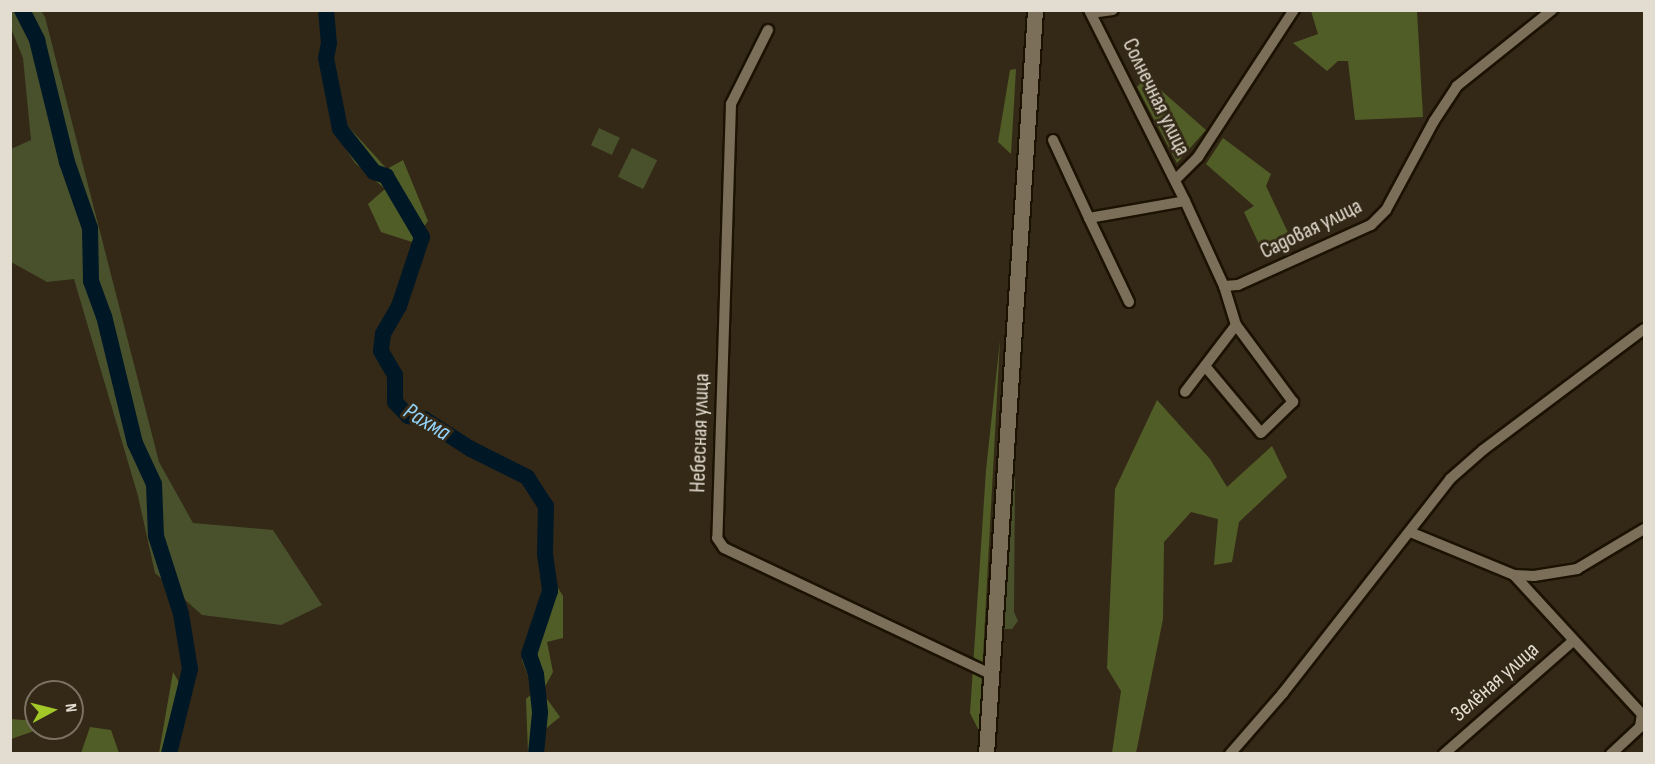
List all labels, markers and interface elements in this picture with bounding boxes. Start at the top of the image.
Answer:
street label: Солнечная улица [1116,34,1196,160]
street label: Садовая улица [1256,193,1366,265]
street label: Небесная улица [685,373,715,493]
water label: Рахма [398,397,456,447]
street label: Зелёная улица [1446,637,1544,727]
north arrow [24,680,84,740]
text: N [60,703,80,713]

